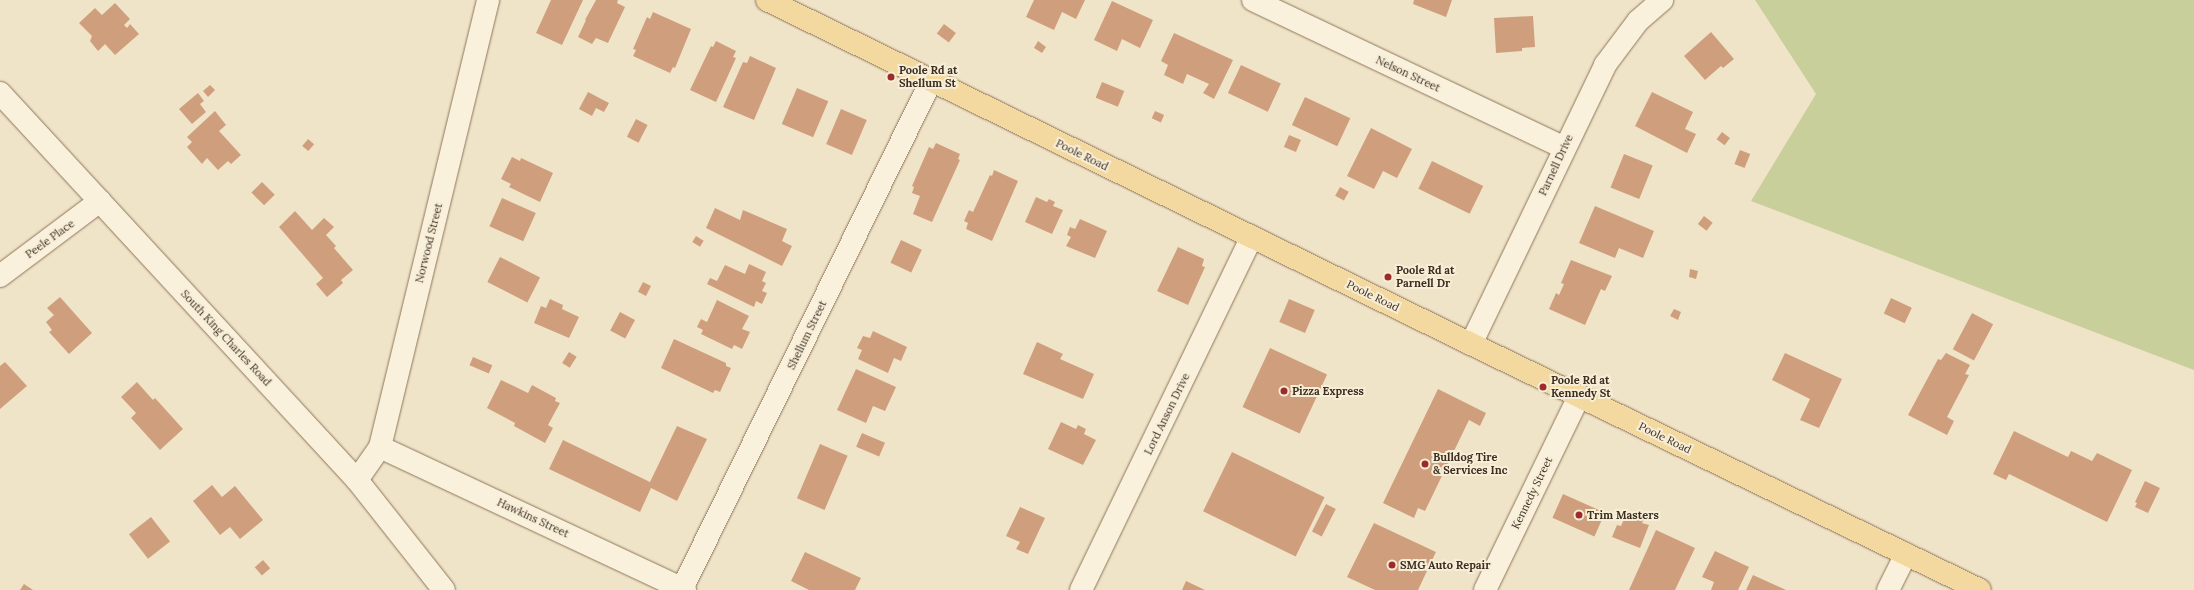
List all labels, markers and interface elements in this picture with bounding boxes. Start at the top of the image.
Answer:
street label: Nelson Street [1374,53,1442,95]
place label: Poole Rd at Shellum St [899,64,958,90]
marker: Poole Rd at Shellum St [886,72,896,82]
street label: Parnell Drive [1536,132,1576,198]
street label: Poole Road [1054,137,1110,173]
street label: Norwood Street [413,202,445,284]
street label: Peele Place [23,217,77,261]
place label: Poole Rd at Parnell Dr [1396,264,1455,290]
marker: Poole Rd at Parnell Dr [1383,272,1393,282]
street label: Poole Road [1345,278,1401,314]
street label: South King Charles Road [178,287,274,389]
street label: Shellum Street [785,298,829,372]
street label: Lord Anson Drive [1142,371,1192,457]
place label: Poole Rd at Kennedy St [1551,374,1611,400]
marker: Poole Rd at Kennedy St [1538,382,1548,392]
place label: Pizza Express [1292,384,1364,398]
marker: Pizza Express [1279,386,1289,396]
street label: Poole Road [1637,420,1693,456]
place label: Bulldog Tire & Services Inc [1433,451,1507,477]
street label: Kennedy Street [1509,455,1555,531]
marker: Bulldog Tire & Services Inc [1420,459,1430,469]
street label: Hawkins Street [495,496,571,540]
place label: Trim Masters [1587,508,1659,522]
marker: Trim Masters [1574,510,1584,520]
place label: SMG Auto Repair [1400,558,1490,572]
marker: SMG Auto Repair [1387,560,1397,570]

